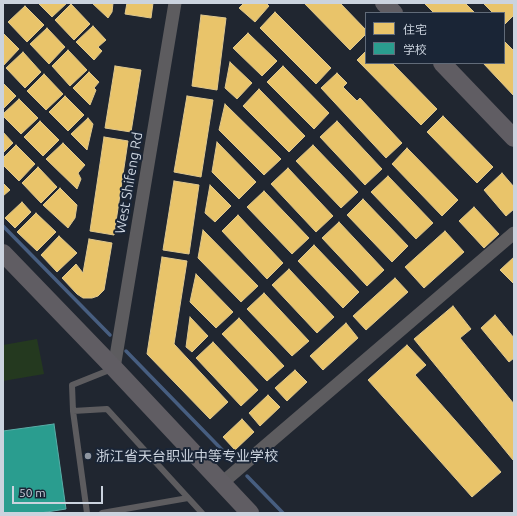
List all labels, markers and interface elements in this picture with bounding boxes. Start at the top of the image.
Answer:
legend [365,12,505,64]
text: 住宅 [403,23,427,36]
text: 学校 [403,43,427,56]
street label: West Shifeng Rd [112,131,146,235]
place label: 浙江省天台职业中等专业学校 [96,448,278,464]
marker: 浙江省天台职业中等专业学校 [83,451,93,461]
scale bar [14,478,105,504]
text: 50 m [19,486,46,499]

